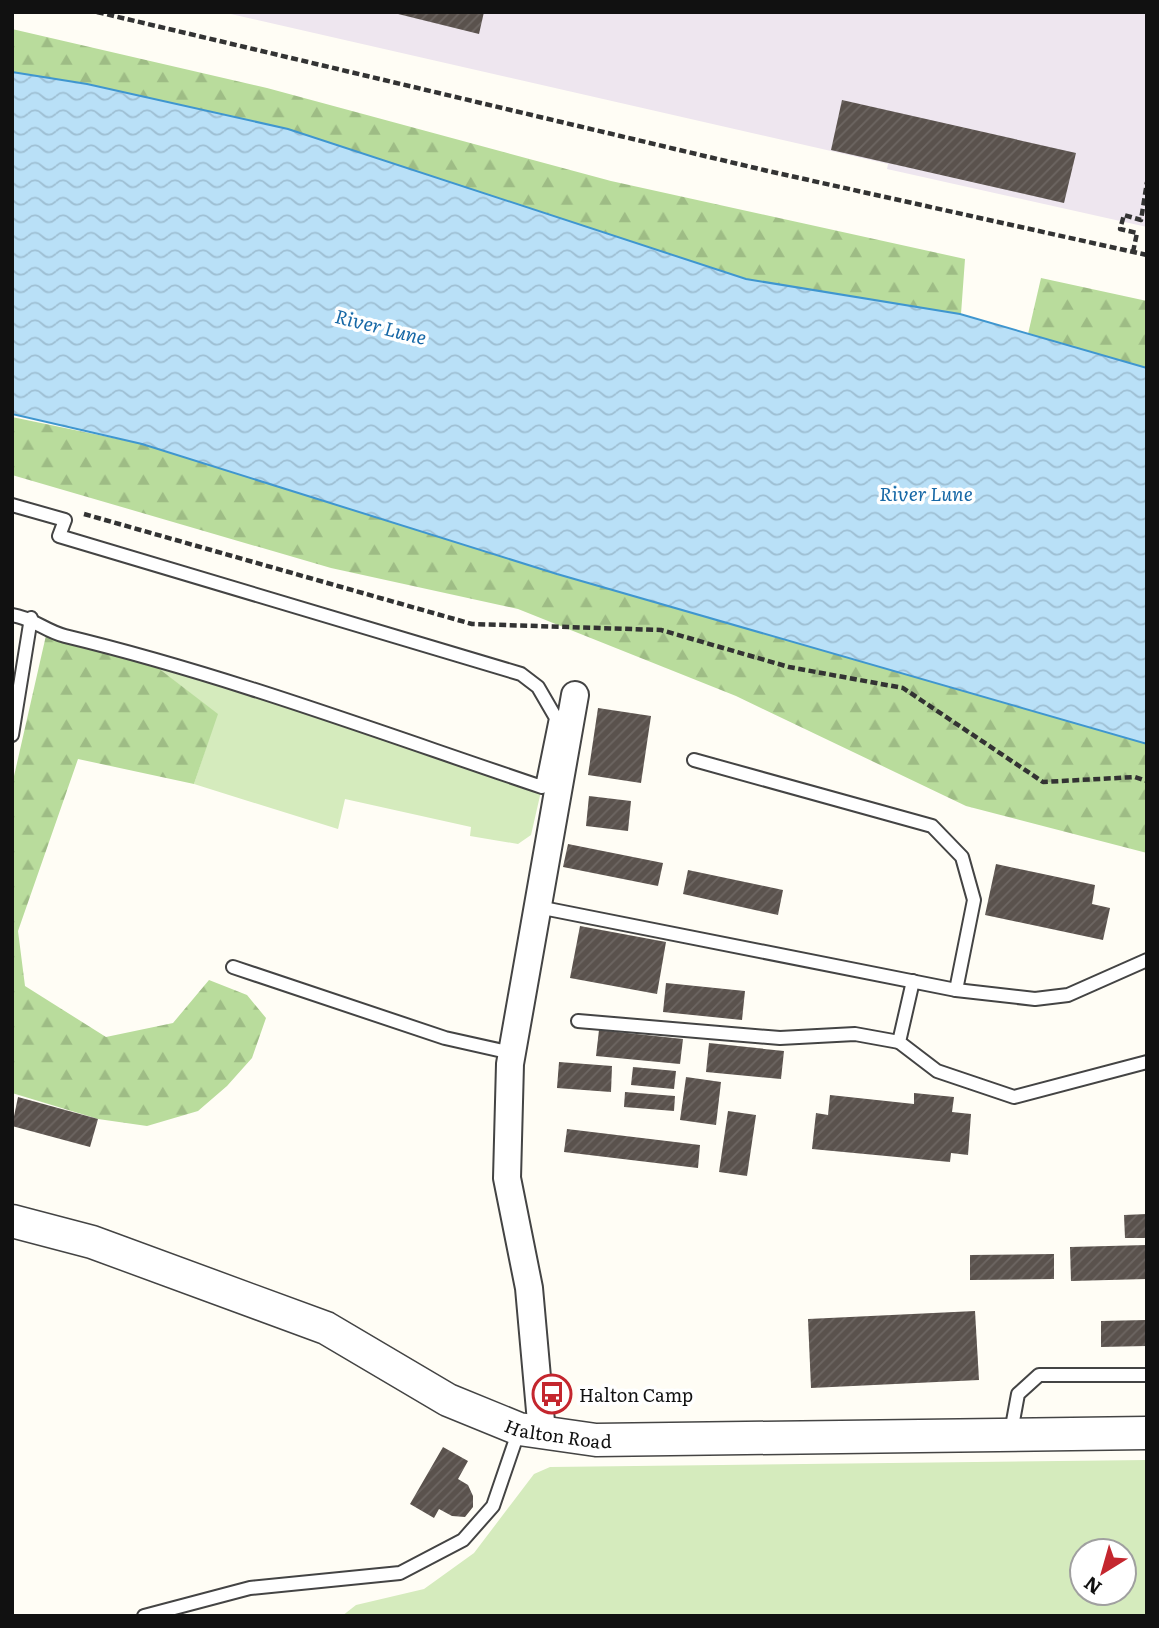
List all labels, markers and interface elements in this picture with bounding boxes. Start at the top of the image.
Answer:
water label: River Lune [332,301,430,351]
water label: River Lune [879,479,973,507]
bus stop icon: Halton Camp [531,1373,573,1415]
place label: Halton Camp [579,1381,693,1408]
street label: Halton Road [501,1411,612,1454]
north arrow [1068,1537,1138,1607]
text: N [1077,1570,1107,1602]

